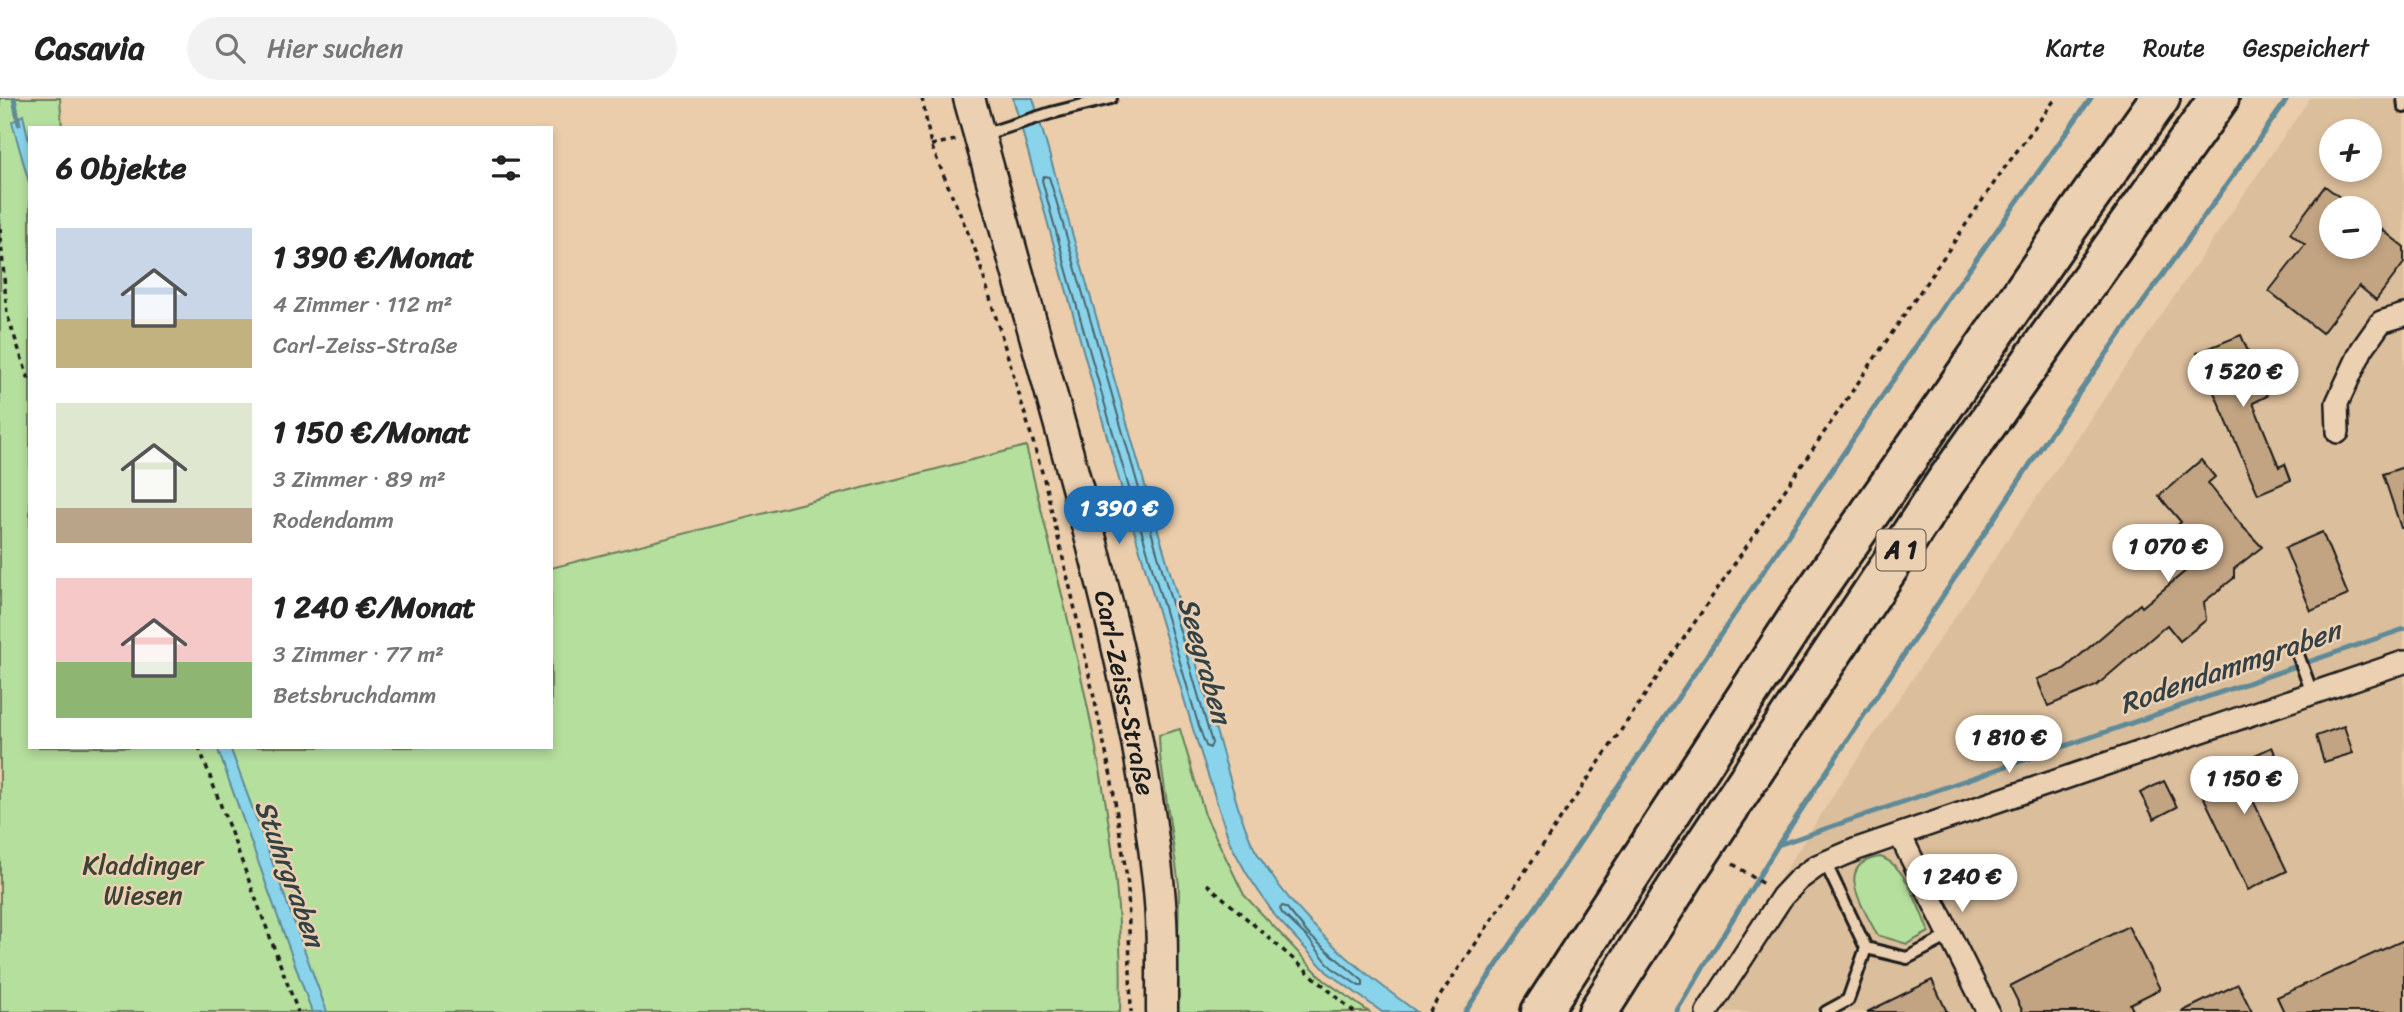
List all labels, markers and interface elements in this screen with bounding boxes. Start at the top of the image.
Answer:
search box [187,17,677,80]
text: Casavia [35,19,145,77]
text: Hier suchen [267,25,403,71]
text: Karte [2046,27,2105,69]
text: Route [2143,27,2205,69]
text: Gespeichert [2243,27,2369,69]
icon: search [211,29,249,67]
map controls [2319,119,2382,259]
button: + [2319,119,2382,182]
text: 6 Objekte [56,141,186,195]
icon: filters [487,149,525,187]
button: − [2319,196,2382,259]
text: 1 390 €/Monat [273,230,474,284]
icon: home [112,256,196,340]
text: 4 Zimmer · 112 m² [273,284,453,325]
text: Carl-Zeiss-Straße [273,325,458,366]
pin: 1 520 € [2178,350,2308,409]
text: 1 520 € [2204,351,2282,392]
text: 1 150 €/Monat [273,405,471,459]
icon: home [112,431,196,515]
text: 3 Zimmer · 89 m² [273,459,446,500]
pin: 1 390 € [1054,486,1184,546]
text: 1 390 € [1080,488,1158,529]
text: Rodendamm [273,500,394,541]
pin: 1 070 € [2103,524,2233,584]
text: 1 070 € [2128,526,2208,567]
road number: A 1 [1876,530,1926,570]
text: 1 240 €/Monat [273,580,475,634]
street label: Carl-Zeiss-Straße [1081,586,1169,800]
water label: Seegraben [1163,591,1247,732]
water label: Rodendammgraben [2113,605,2350,728]
icon: home [112,606,196,690]
text: 3 Zimmer · 77 m² [273,634,444,675]
text: Betsbruchdamm [273,675,437,716]
pin: 1 810 € [1944,716,2074,775]
text: 1 810 € [1971,717,2047,758]
pin: 1 150 € [2179,756,2309,816]
text: 1 150 € [2206,758,2282,799]
water label: Stuhrgraben [241,792,340,957]
park label: Kladdinger Wiesen [82,842,205,918]
pin: 1 240 € [1897,854,2027,914]
text: 1 240 € [1922,856,2002,897]

